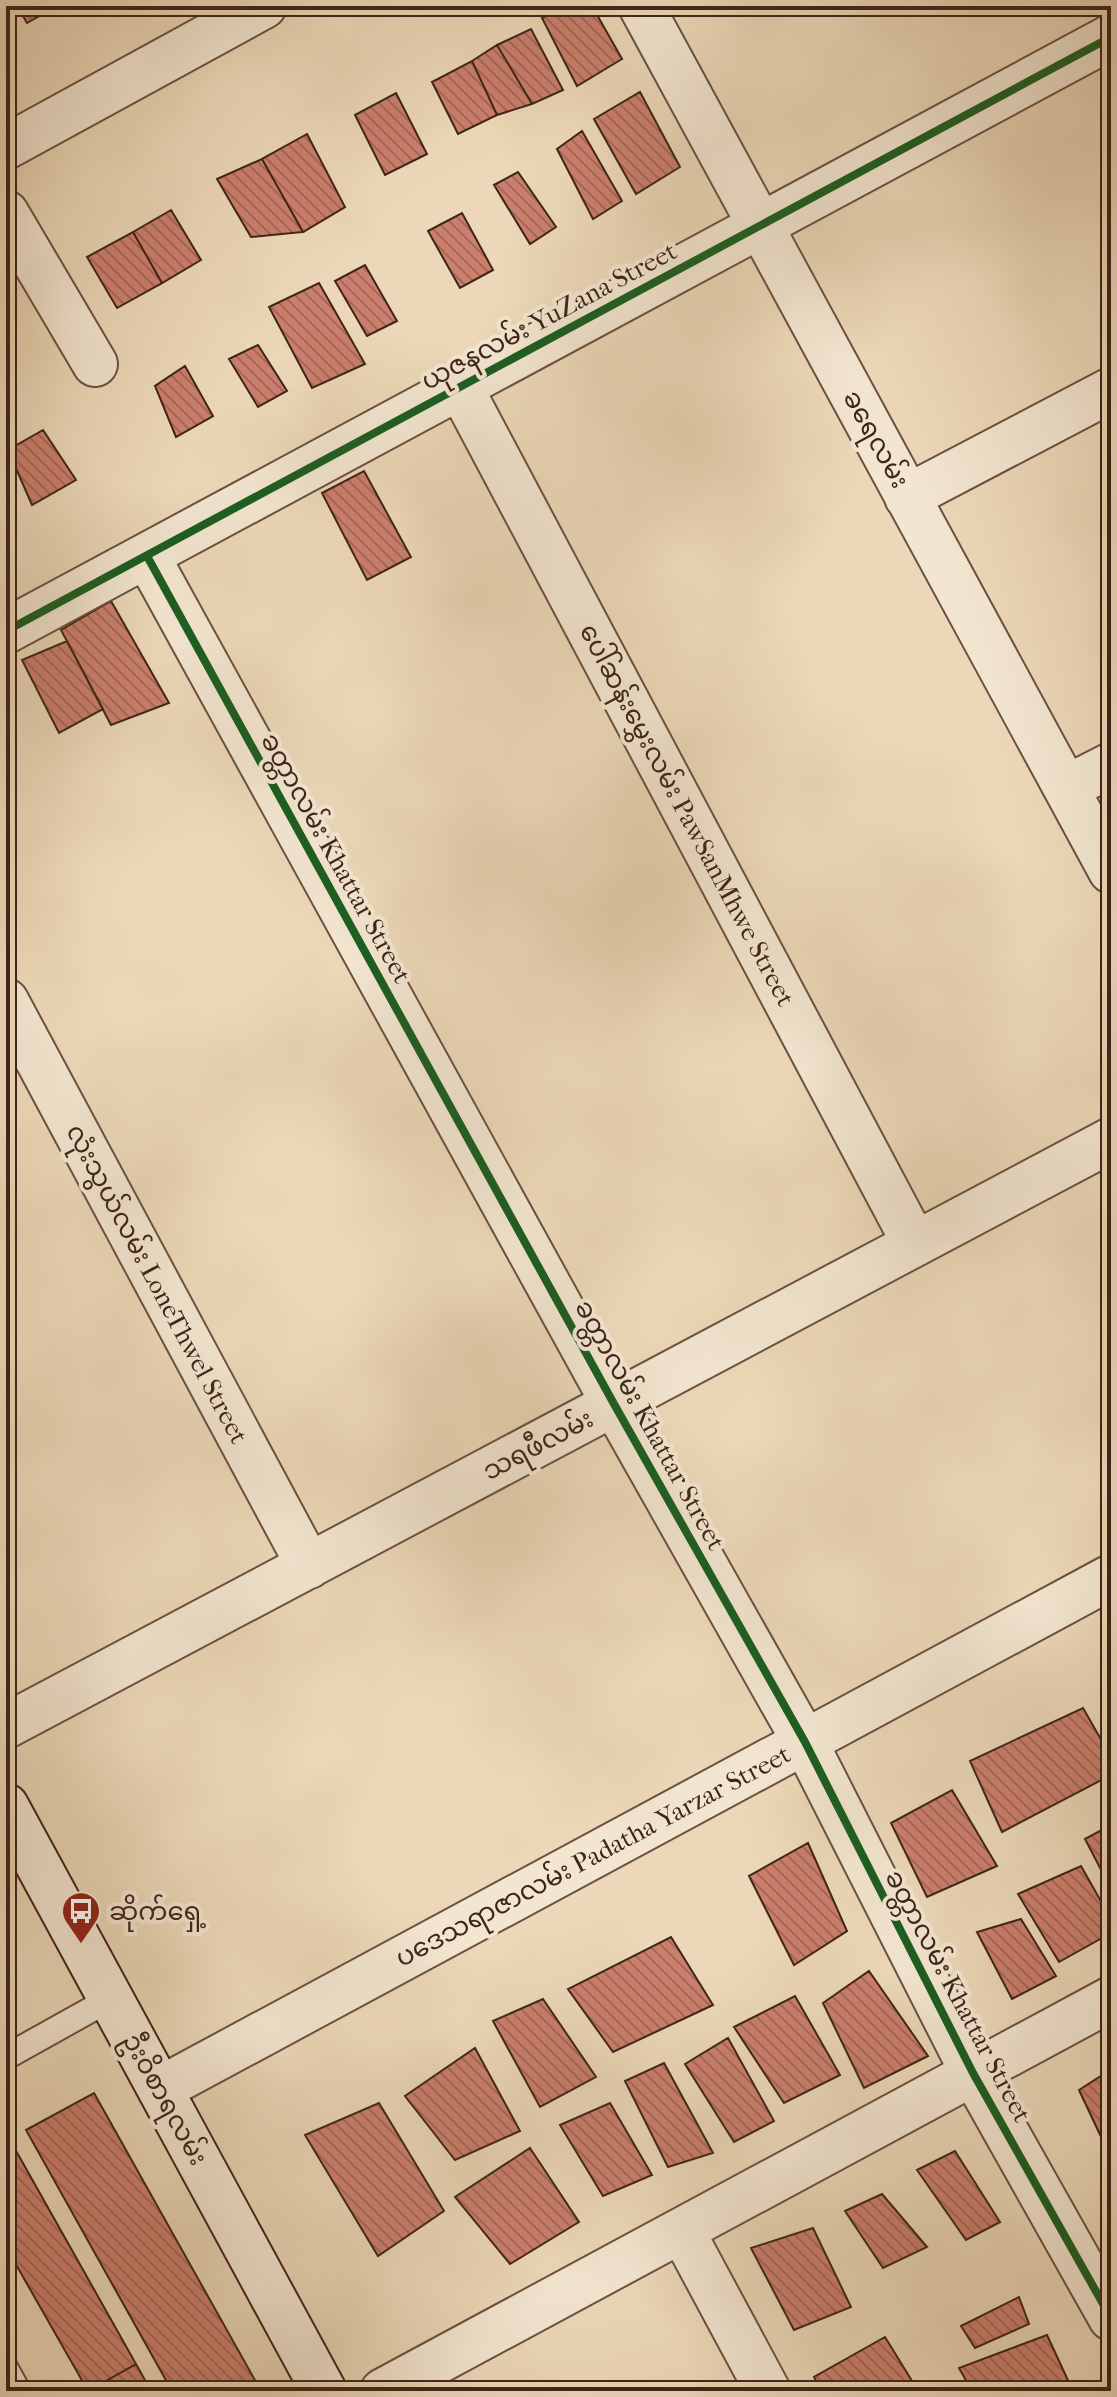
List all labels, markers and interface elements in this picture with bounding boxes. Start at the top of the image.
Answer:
street label: ယုဇနလမ်း YuZana Street [415,233,685,401]
street label: ခရေလမ်း [832,384,917,496]
street label: ပေါ်ဆန်းမွှေးလမ်း PawSanMhwe Street [568,618,803,1014]
street label: ခတ္တာလမ်း Khattar Street [250,726,420,992]
street label: လုံးသွယ်လမ်း LoneThwel Street [55,1118,257,1452]
street label: ခတ္တာလမ်း Khattar Street [564,1293,734,1559]
street label: သရဖီလမ်း [477,1401,601,1491]
street label: ပဒေသရာဇာလမ်း Padatha Yarzar Street [389,1736,799,1978]
street label: ခတ္တာလမ်း Khattar Street [874,1864,1040,2130]
bus stop icon: ဆိုက်ရှေ့ [60,1890,102,1945]
place label: ဆိုက်ရှေ့ [109,1894,207,1932]
street label: ဦးဝိစာရလမ်း [111,2026,216,2173]

